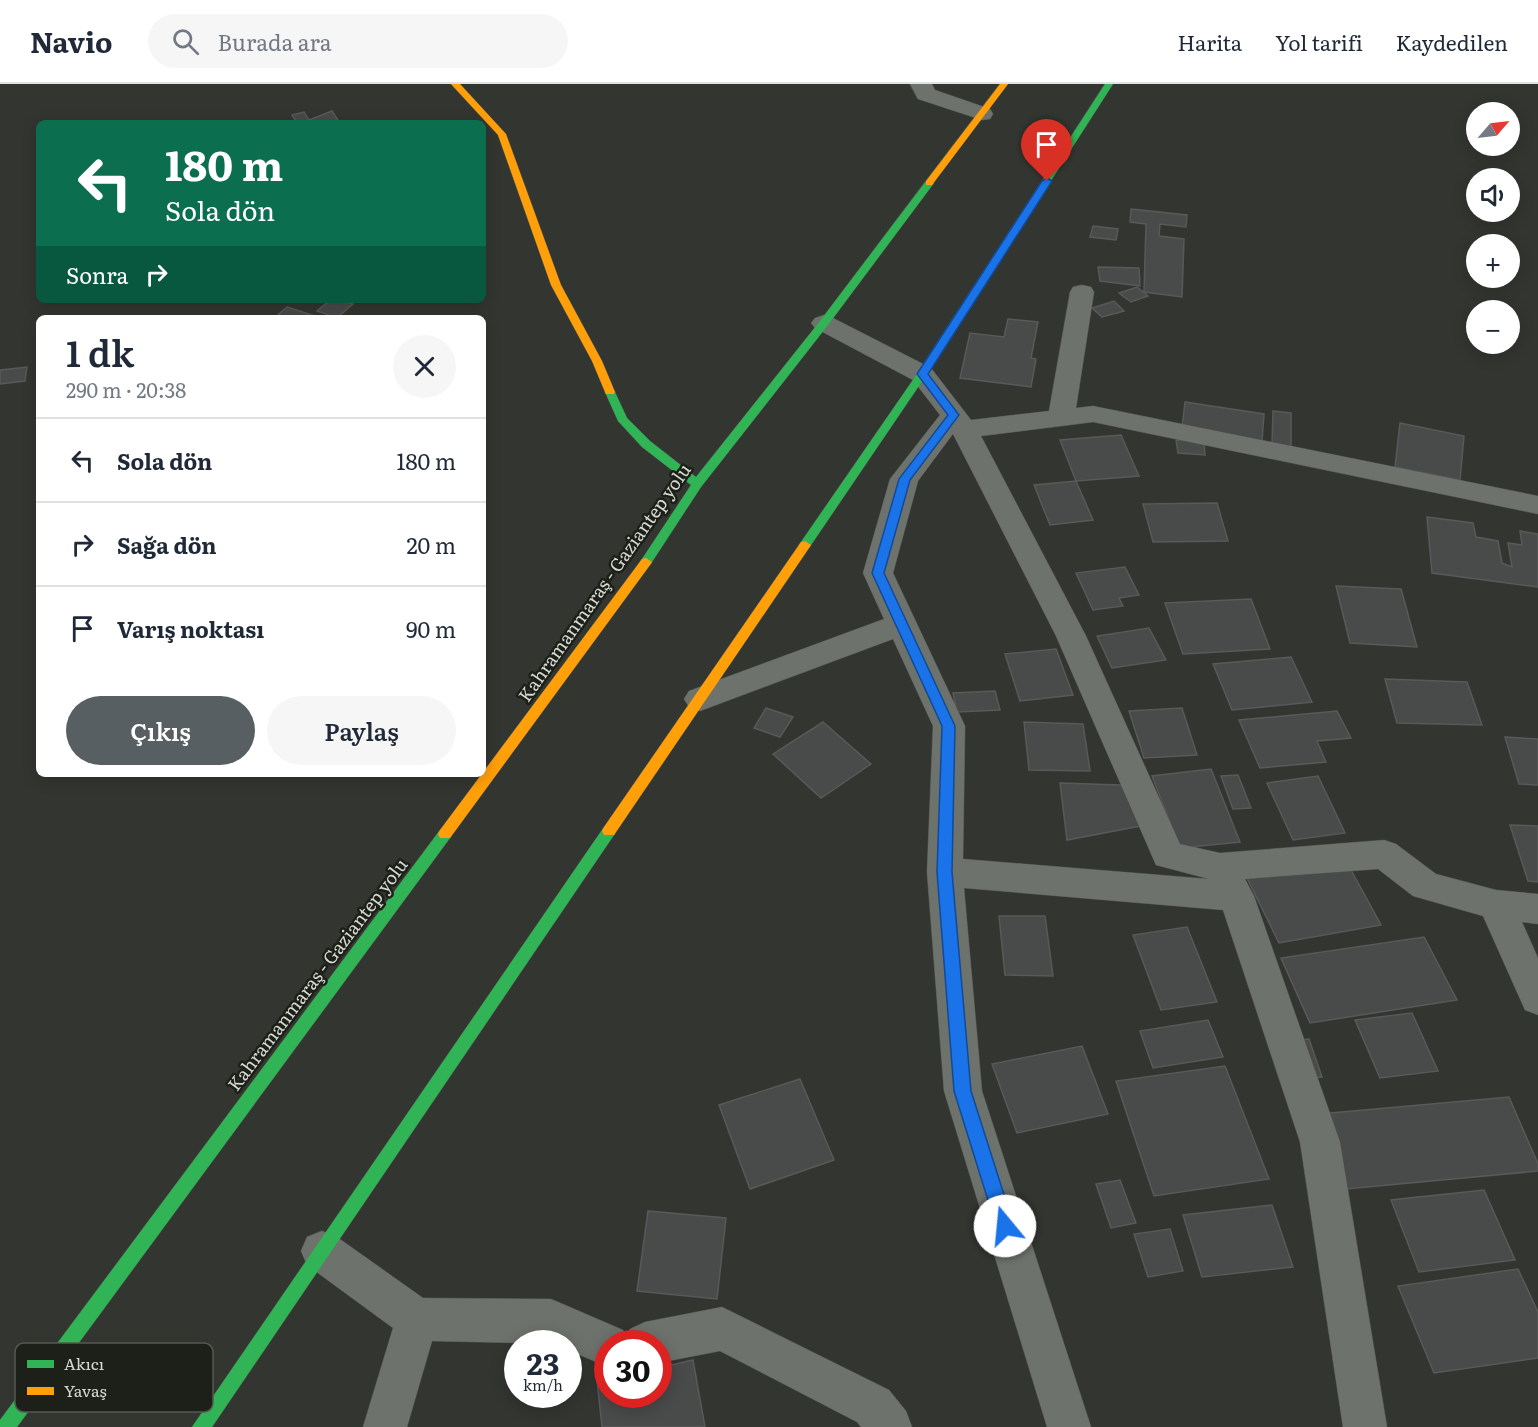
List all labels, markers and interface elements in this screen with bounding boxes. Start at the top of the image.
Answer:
search box [148,14,568,68]
text: Navio [30,20,112,62]
icon: search [169,25,202,58]
text: Burada ara [217,25,332,58]
text: Harita [1177,26,1242,57]
text: Yol tarifi [1275,26,1363,57]
text: Kaydedilen [1396,26,1508,57]
north arrow [1466,102,1520,156]
map controls [1466,102,1520,354]
pin [1021,119,1072,181]
icon: arrive [1030,128,1063,161]
text: 180 m [165,132,283,194]
icon: left [66,144,144,222]
button: sound [1466,168,1520,222]
text: Sola dön [165,189,275,229]
button: + [1466,234,1520,288]
text: Sonra [66,258,128,291]
icon: right [140,258,173,291]
button: − [1466,300,1520,354]
text: 1 dk [66,325,134,378]
button: close [393,335,456,398]
text: 290 m · 20:38 [66,374,186,404]
icon: left [66,444,99,477]
text: Sola dön [117,444,212,477]
text: 180 m [396,444,456,477]
street label: Kahramanmaraş - Gaziantep yolu [511,457,697,707]
icon: right [66,528,99,561]
text: Sağa dön [117,528,217,561]
text: 20 m [406,528,456,561]
icon: arrive [66,612,99,645]
text: Varış noktası [117,612,264,645]
text: 90 m [406,612,456,645]
button: Çıkış [66,696,255,765]
button: Paylaş [267,696,456,765]
street label: Kahramanmaraş - Gaziantep yolu [220,852,413,1096]
position arrow [973,1194,1037,1258]
speed limit sign: 30 [594,1330,672,1408]
text: 23 [527,1340,559,1384]
legend [15,1343,213,1412]
text: Akıcı [64,1351,104,1375]
text: km/h [523,1373,563,1396]
text: Yavaş [64,1378,107,1402]

